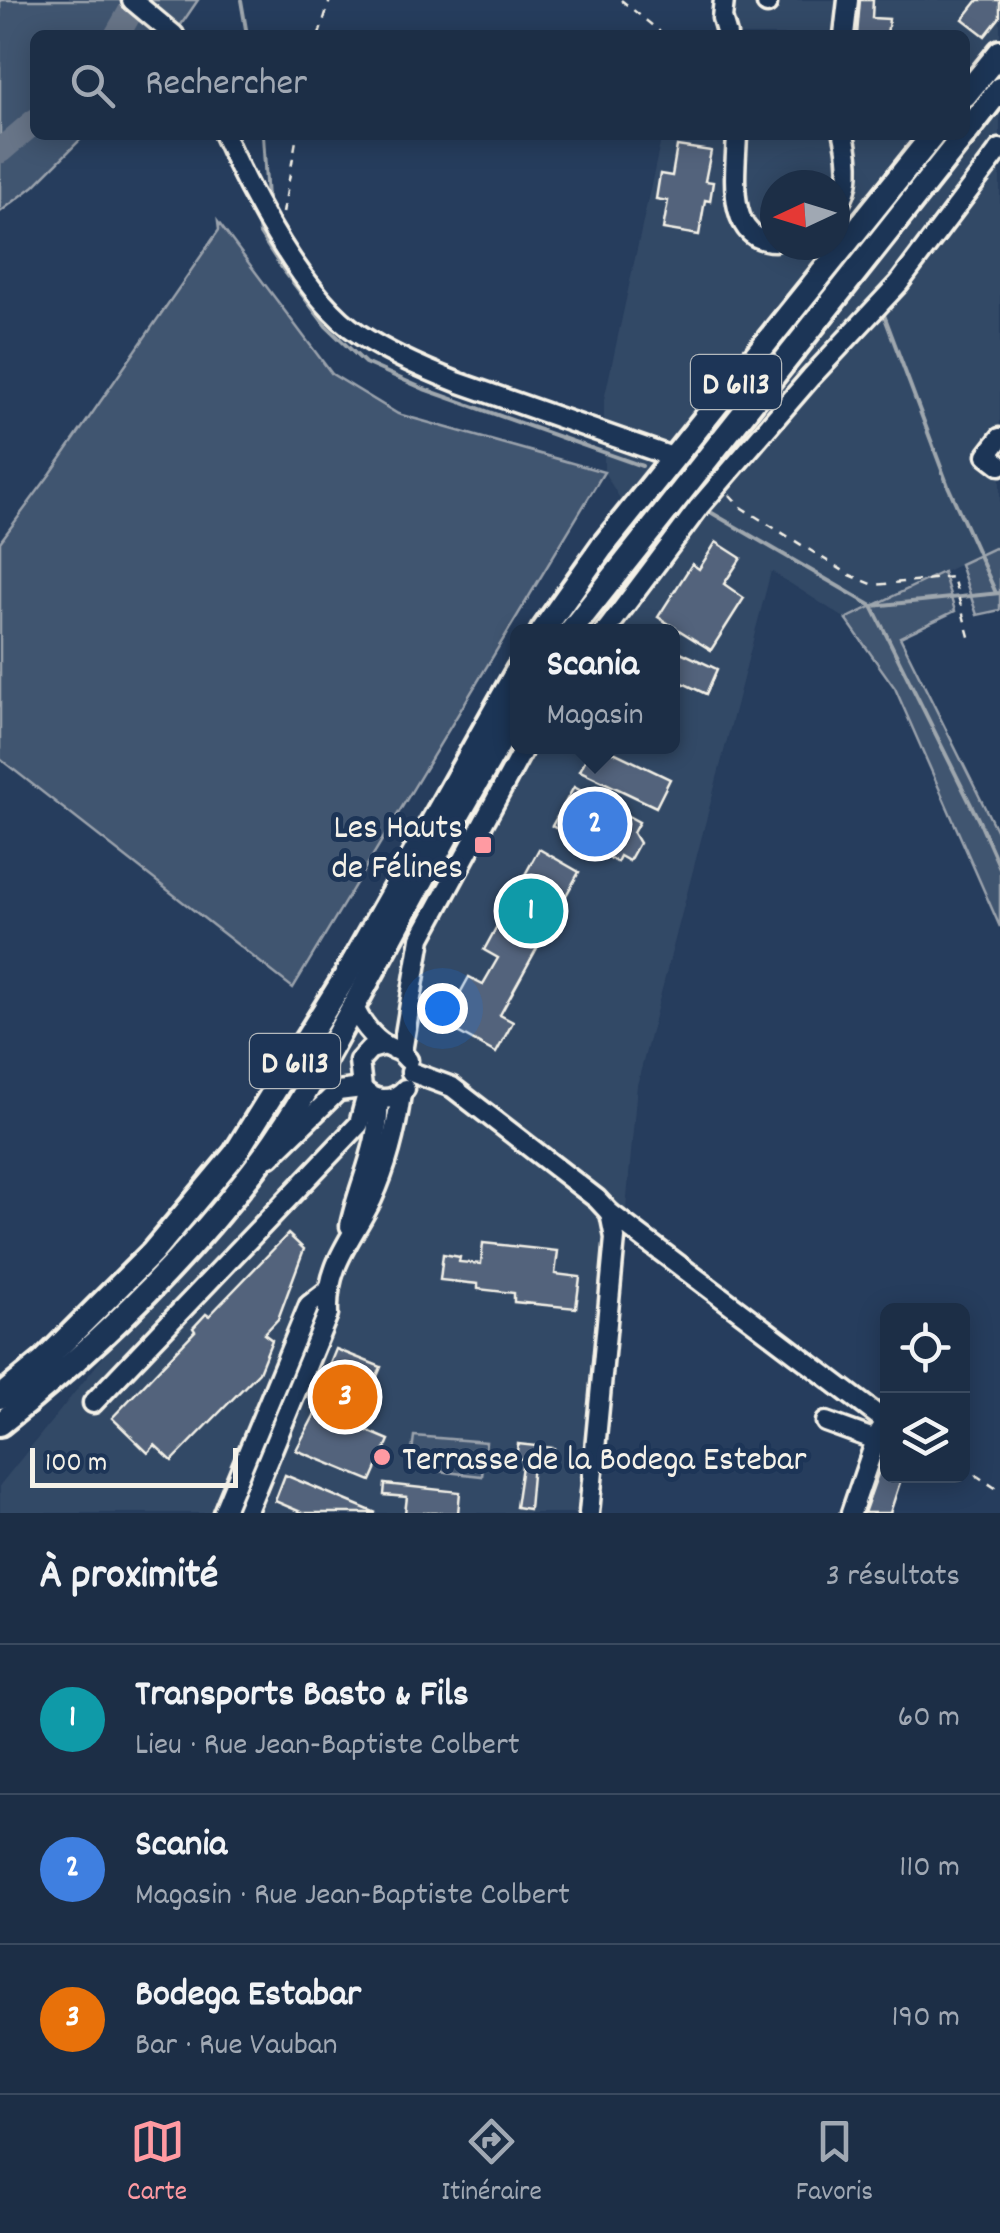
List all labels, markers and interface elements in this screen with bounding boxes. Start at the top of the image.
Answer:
search box [30,30,970,140]
icon: search [65,58,120,113]
text: Rechercher [145,58,307,113]
north arrow [760,170,850,260]
road number: D 6113 [691,355,781,409]
popup [510,624,680,754]
text: Scania [547,639,639,694]
text: Magasin [547,694,643,740]
pin: 2 [562,786,628,862]
place label: Les Hauts de Félines [331,805,463,895]
marker: Les Hauts de Félines [472,834,494,856]
pin: 1 [498,874,564,948]
your location [417,983,468,1034]
road number: D 6113 [250,1034,340,1088]
map controls [880,1303,970,1483]
button: locate [880,1303,970,1393]
pin: 3 [312,1360,378,1434]
button: layers [880,1393,970,1483]
place label: Terrasse de la Bodega Estebar [402,1437,807,1487]
scale bar [30,1443,238,1488]
text: 100 m [45,1445,107,1485]
marker: Terrasse de la Bodega Estebar [371,1446,393,1468]
text: À proximité [40,1548,218,1608]
text: 3 résultats [826,1555,960,1601]
text: Transports Basto & Fils [135,1669,469,1724]
text: 1 [69,1696,76,1742]
text: 60 m [898,1696,960,1742]
text: Lieu · Rue Jean-Baptiste Colbert [135,1724,520,1770]
text: Scania [135,1819,227,1874]
text: 2 [66,1846,79,1892]
text: 110 m [899,1846,960,1892]
text: Magasin · Rue Jean-Baptiste Colbert [135,1874,570,1920]
text: Bodega Estabar [135,1969,361,2024]
text: 3 [65,1996,80,2042]
text: 190 m [892,1996,960,2042]
text: Bar · Rue Vauban [135,2024,338,2070]
tab: Carte [127,2114,187,2214]
tab: Itinéraire [441,2114,542,2214]
tab: Favoris [796,2114,873,2214]

